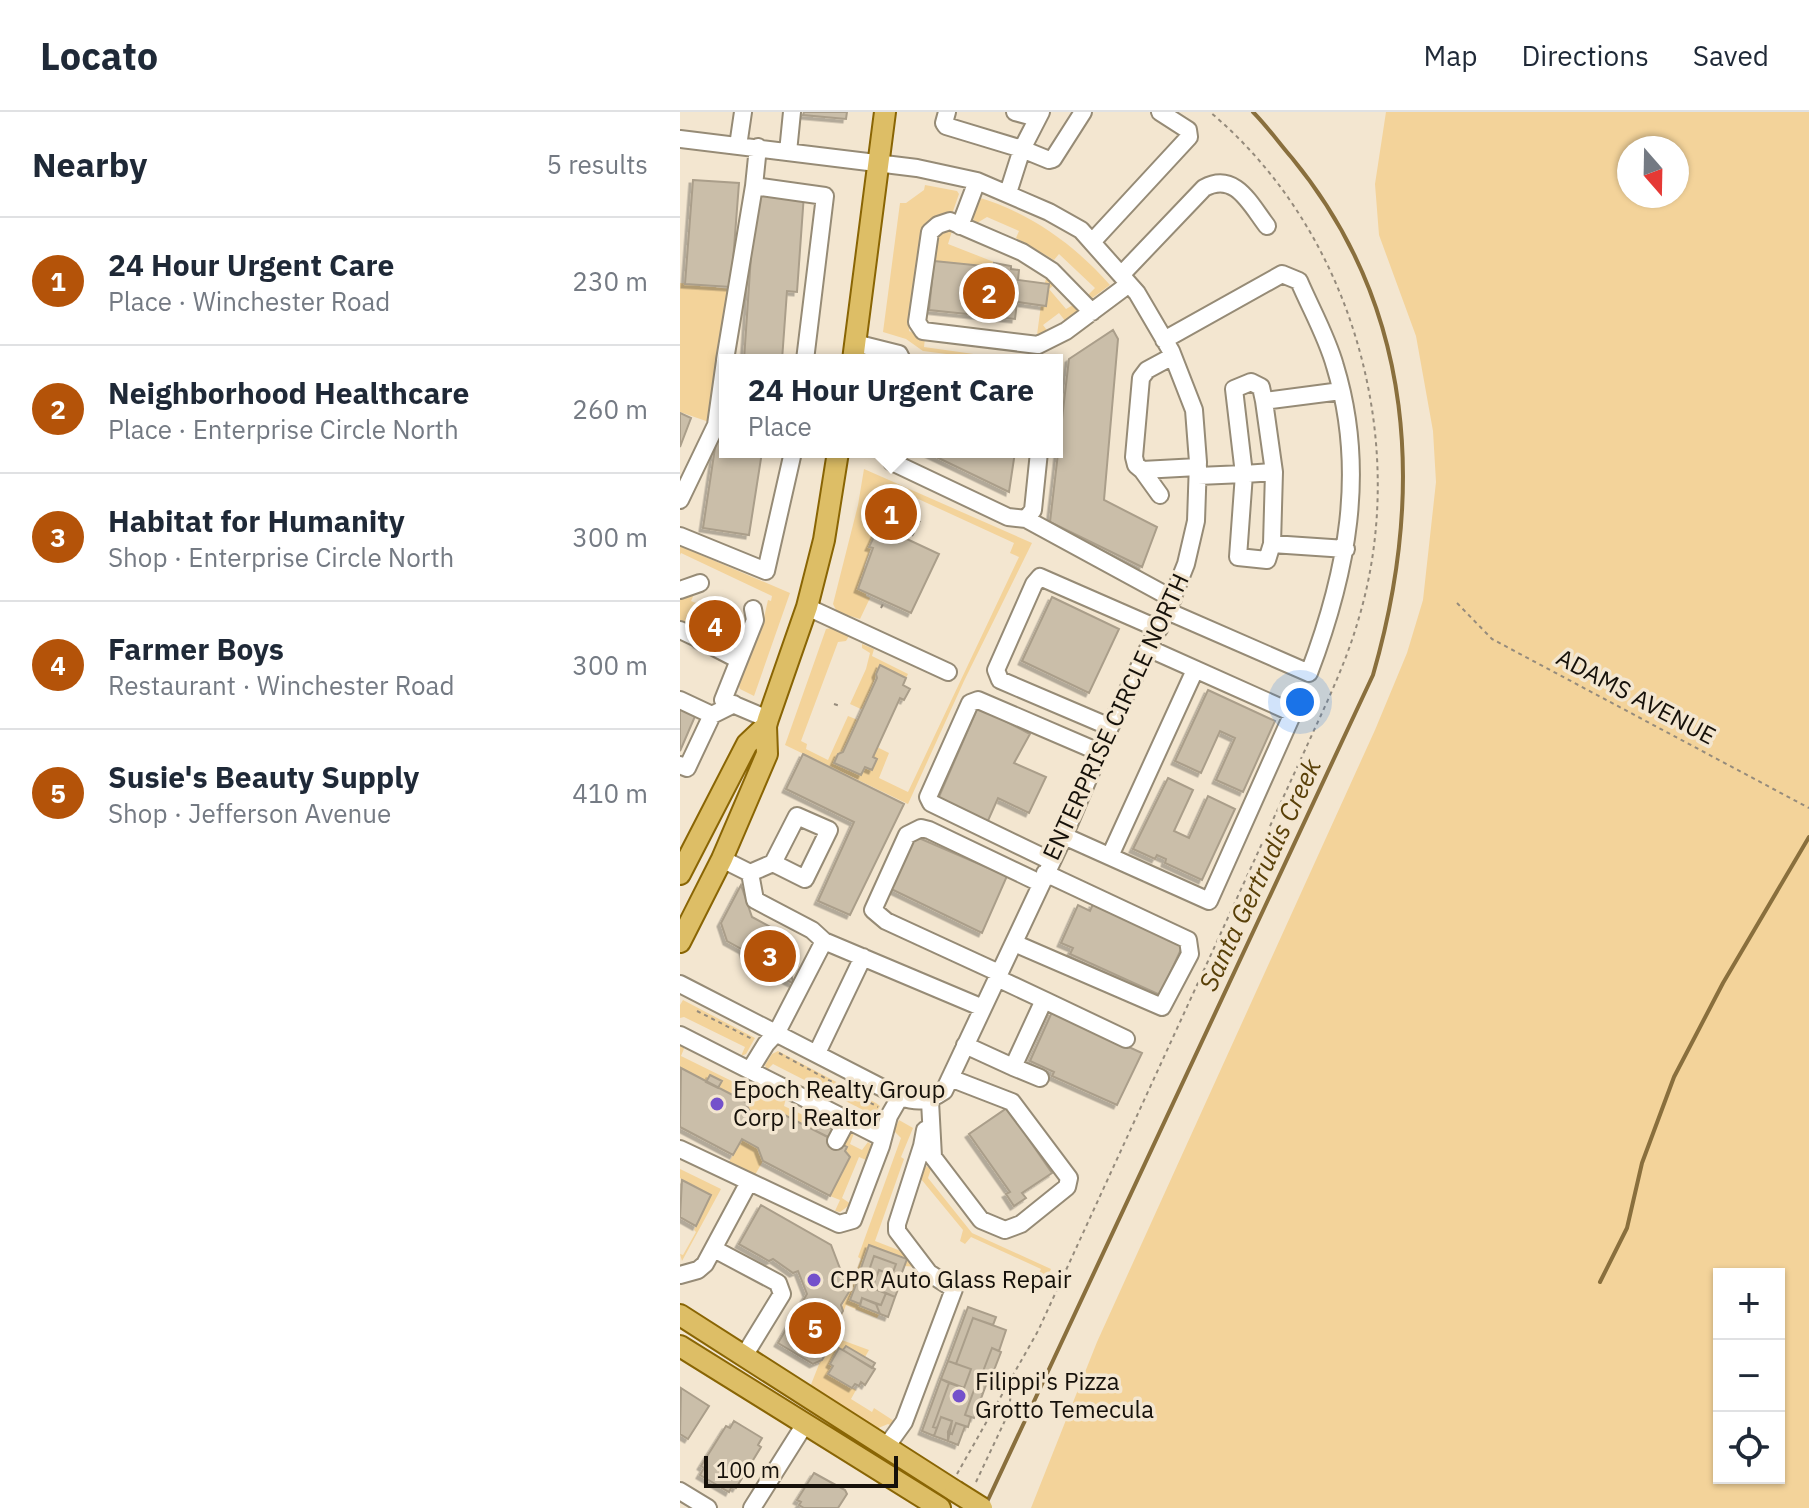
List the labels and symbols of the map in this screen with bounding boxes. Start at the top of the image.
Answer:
north arrow [1617,136,1689,208]
pin: 2 [963,263,1015,323]
pin: 1 [865,484,917,544]
street label: ENTERPRISE CIRCLE NORTH [1034,568,1196,865]
pin: 4 [689,596,741,656]
street label: ADAMS AVENUE [1551,641,1722,752]
your location [1280,682,1320,722]
water label: Santa Gertrudis Creek [1190,753,1328,996]
pin: 3 [744,926,796,986]
place label: Epoch Realty Group Corp | Realtor [733,1073,946,1133]
marker: Epoch Realty Group Corp | Realtor [708,1095,726,1113]
place label: CPR Auto Glass Repair [830,1263,1072,1295]
marker: CPR Auto Glass Repair [805,1271,823,1289]
pin: 5 [789,1298,841,1358]
place label: Filippi's Pizza Grotto Temecula [975,1365,1154,1425]
marker: Filippi's Pizza Grotto Temecula [950,1387,968,1405]
scale bar [704,1452,898,1488]

